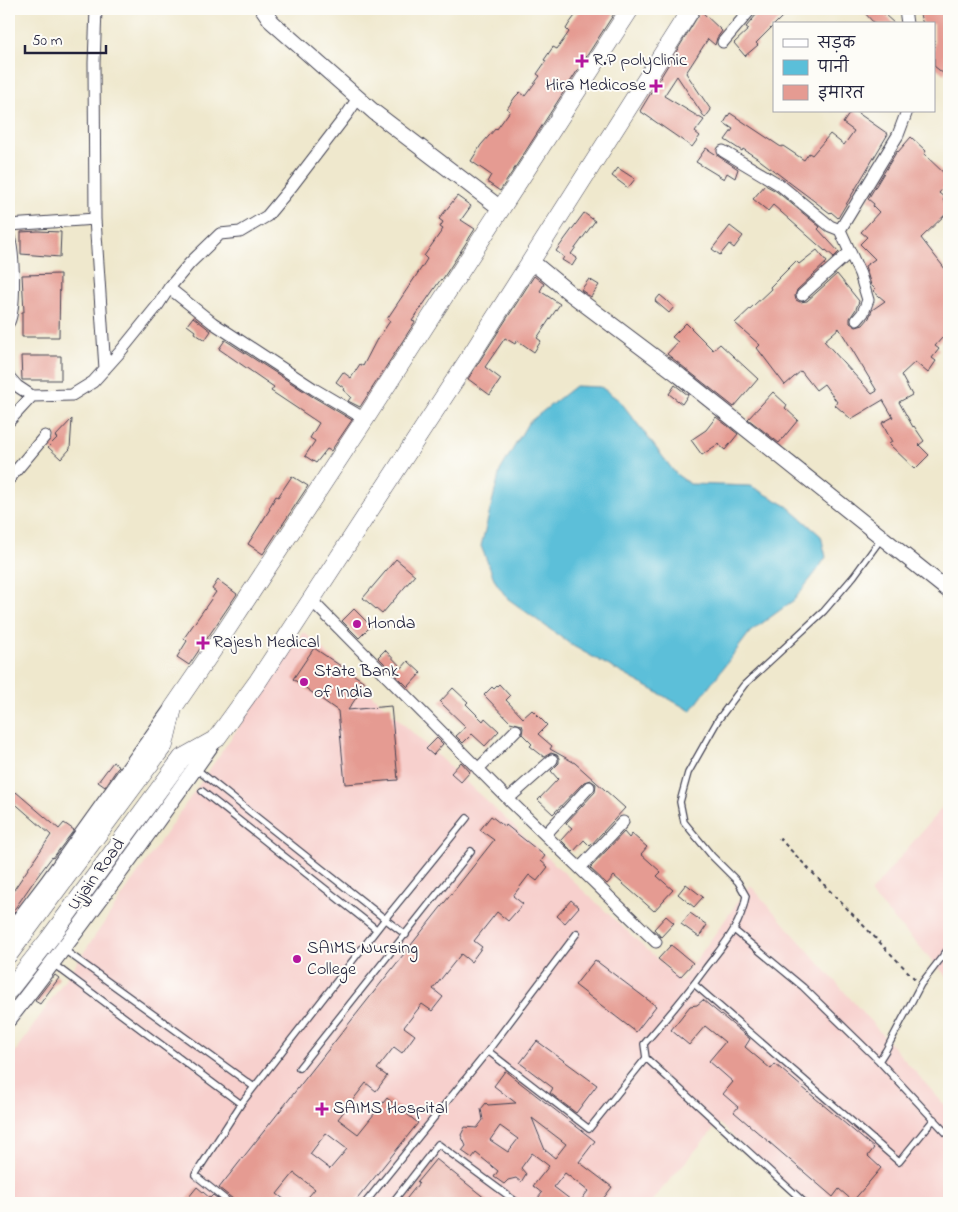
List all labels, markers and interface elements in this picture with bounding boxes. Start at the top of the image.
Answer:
scale bar [25,22,106,54]
legend [773,22,936,112]
text: 50 m [32,30,63,52]
text: सड़क [817,33,856,55]
place label: R.P polyclinic [593,48,687,74]
marker: R.P polyclinic [575,54,589,68]
text: पानी [817,55,850,79]
place label: Hira Medicose [546,73,647,99]
marker: Hira Medicose [650,80,662,92]
text: इमारत [818,83,865,105]
place label: Honda [367,611,416,637]
marker: Honda [351,618,363,630]
place label: Rajesh Medical [213,630,320,656]
marker: Rajesh Medical [197,637,209,649]
place label: State Bank of India [314,659,399,706]
marker: State Bank of India [298,676,310,688]
street label: Ujjain Road [62,833,132,917]
place label: SAIMS Nursing College [307,936,418,984]
marker: SAIMS Nursing College [291,953,303,965]
place label: SAIMS Hospital [333,1096,448,1122]
marker: SAIMS Hospital [315,1102,329,1116]

